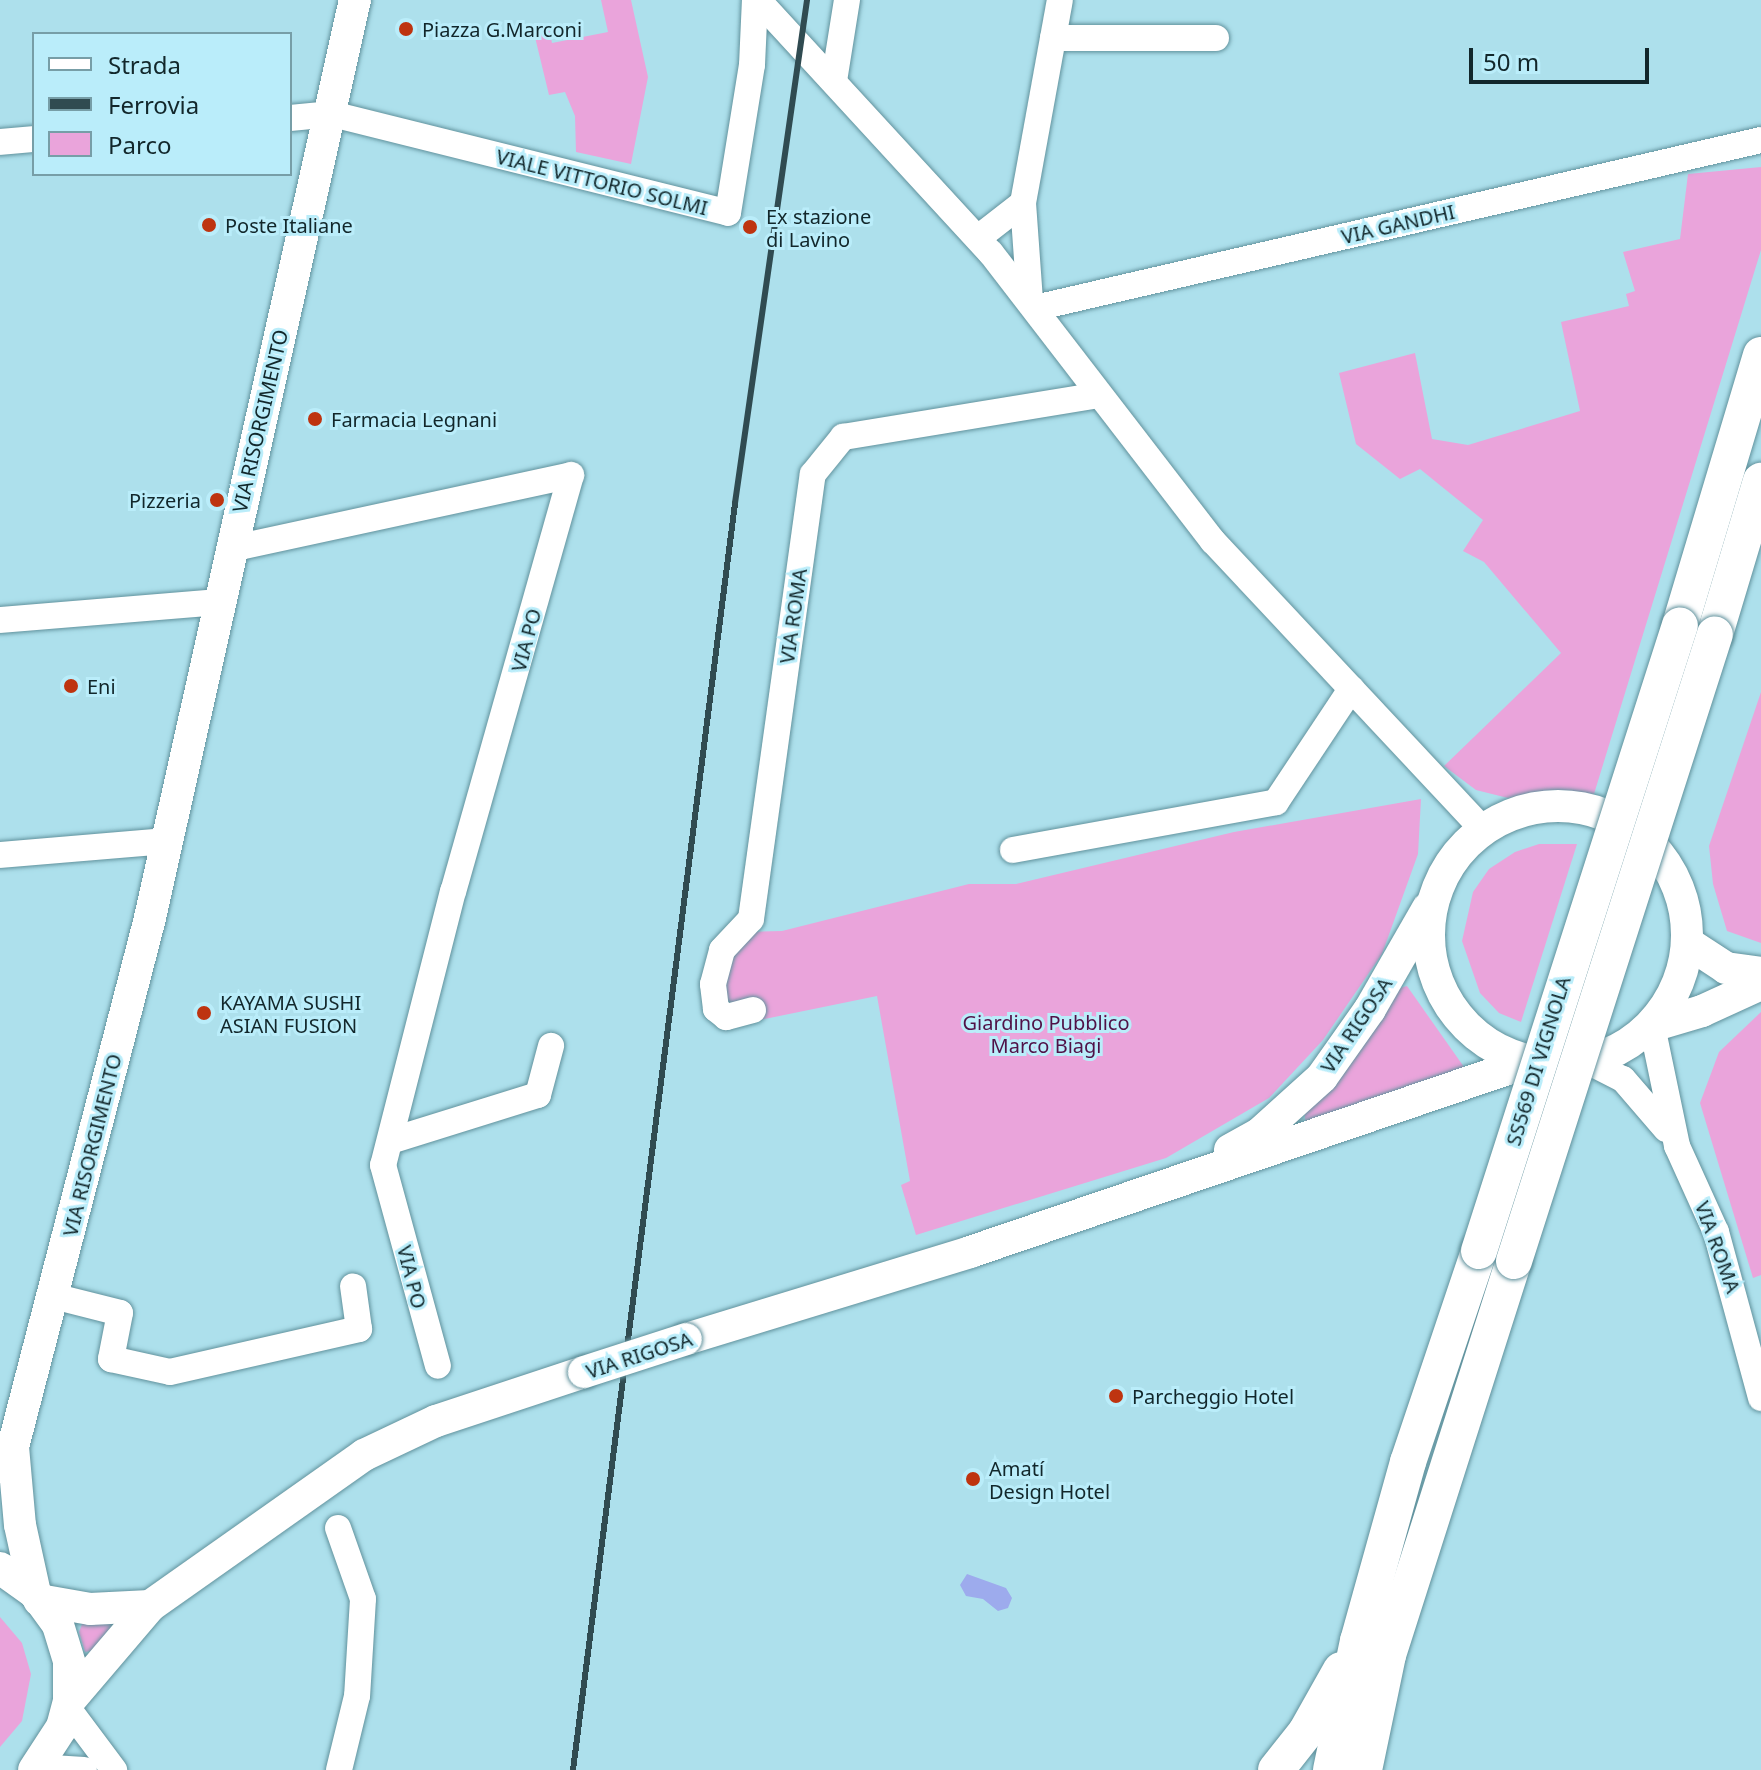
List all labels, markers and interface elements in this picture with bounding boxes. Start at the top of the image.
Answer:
place label: Piazza G.Marconi [422,17,582,41]
marker: Piazza G.Marconi [397,20,415,38]
legend [32,32,292,176]
scale bar [1473,32,1653,82]
text: 50 m [1483,45,1539,78]
text: Strada [108,48,181,81]
text: Ferrovia [108,88,199,121]
text: Parco [108,128,171,161]
street label: VIALE VITTORIO SOLMI [494,144,710,220]
street label: VIA GANDHI [1339,199,1457,249]
place label: Ex stazione di Lavino [766,204,871,251]
place label: Poste Italiane [225,213,353,237]
marker: Poste Italiane [200,216,218,234]
marker: Ex stazione di Lavino [741,218,759,236]
street label: VIA RISORGIMENTO [227,327,293,515]
place label: Farmacia Legnani [331,407,497,431]
marker: Farmacia Legnani [306,410,324,428]
place label: Pizzeria [129,488,201,512]
marker: Pizzeria [208,491,226,509]
street label: VIA ROMA [774,567,812,665]
street label: VIA PO [506,606,546,674]
place label: Eni [87,674,116,698]
marker: Eni [62,677,80,695]
street label: VIA RIGOSA [1315,973,1397,1077]
street label: SS569 DI VIGNOLA [1501,974,1575,1148]
place label: KAYAMA SUSHI ASIAN FUSION [220,990,361,1037]
marker: KAYAMA SUSHI ASIAN FUSION [195,1004,213,1022]
park label: Giardino Pubblico Marco Biagi [963,1011,1129,1058]
street label: VIA RISORGIMENTO [58,1051,126,1239]
street label: VIA ROMA [1690,1198,1746,1296]
street label: VIA PO [393,1243,431,1311]
street label: VIA RIGOSA [583,1327,695,1383]
place label: Parcheggio Hotel [1132,1384,1294,1408]
marker: Parcheggio Hotel [1107,1387,1125,1405]
place label: Amatí Design Hotel [989,1456,1110,1503]
marker: Amatí Design Hotel [964,1470,982,1488]

